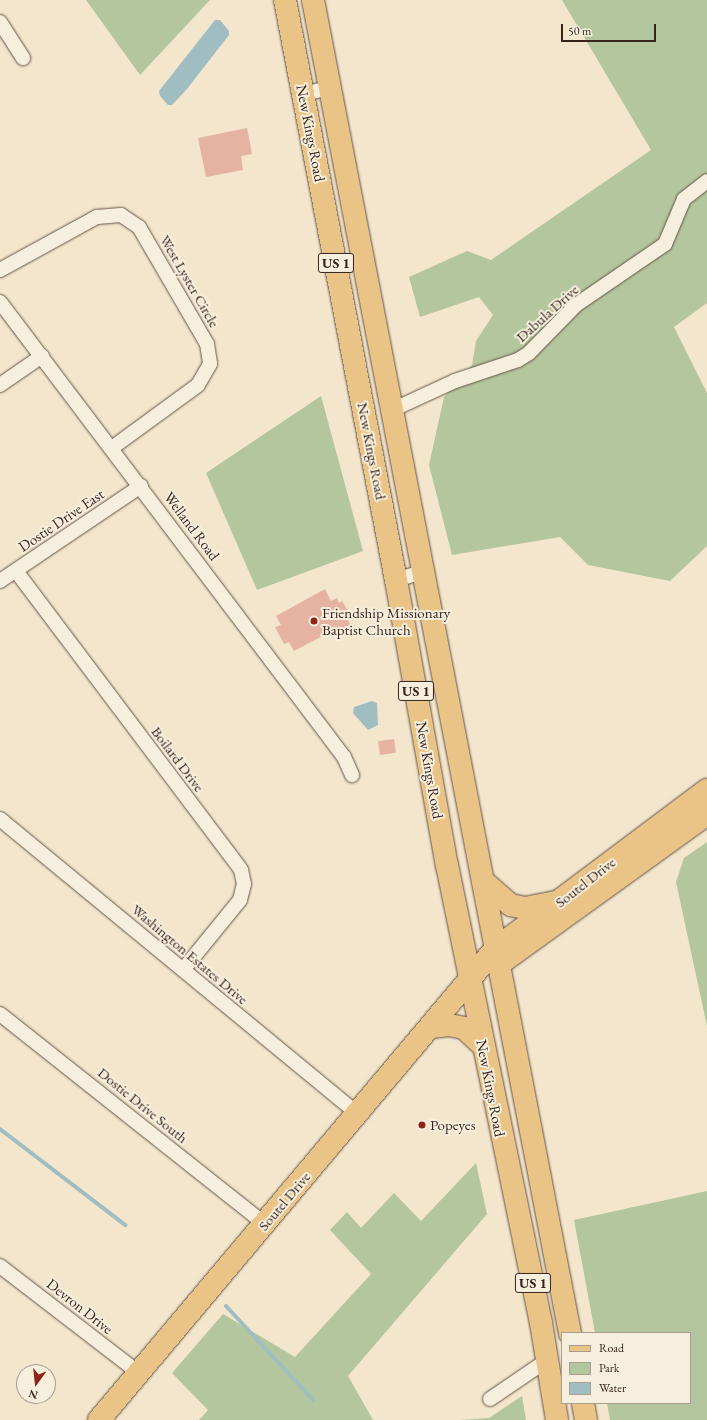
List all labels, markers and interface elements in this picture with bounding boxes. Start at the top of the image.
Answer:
scale bar [563,16,658,42]
text: 50 m [568,23,591,39]
street label: New Kings Road [293,83,329,183]
street label: West Lyster Circle [156,232,224,330]
road number: US 1 [317,251,355,275]
street label: Dabula Drive [512,280,582,346]
street label: New Kings Road [354,401,390,501]
street label: Dostie Drive East [15,485,107,555]
street label: Welland Road [160,488,224,564]
place label: Friendship Missionary Baptist Church [322,603,450,638]
marker: Friendship Missionary Baptist Church [309,616,319,626]
road number: US 1 [397,679,435,703]
street label: New Kings Road [413,720,447,820]
street label: Boilard Drive [148,723,208,795]
street label: Soutel Drive [551,853,619,911]
street label: Washington Estates Drive [128,900,252,1008]
street label: New Kings Road [473,1038,509,1138]
street label: Dostie Drive South [94,1063,192,1147]
place label: Popeyes [430,1116,475,1134]
marker: Popeyes [417,1120,427,1130]
street label: Soutel Drive [254,1168,314,1234]
road number: US 1 [514,1271,552,1295]
street label: Devron Drive [43,1275,117,1337]
legend [561,1332,691,1404]
text: Road [599,1340,624,1356]
text: Park [599,1360,619,1376]
north arrow [16,1364,56,1404]
text: Water [599,1380,626,1396]
text: N [27,1387,39,1403]

